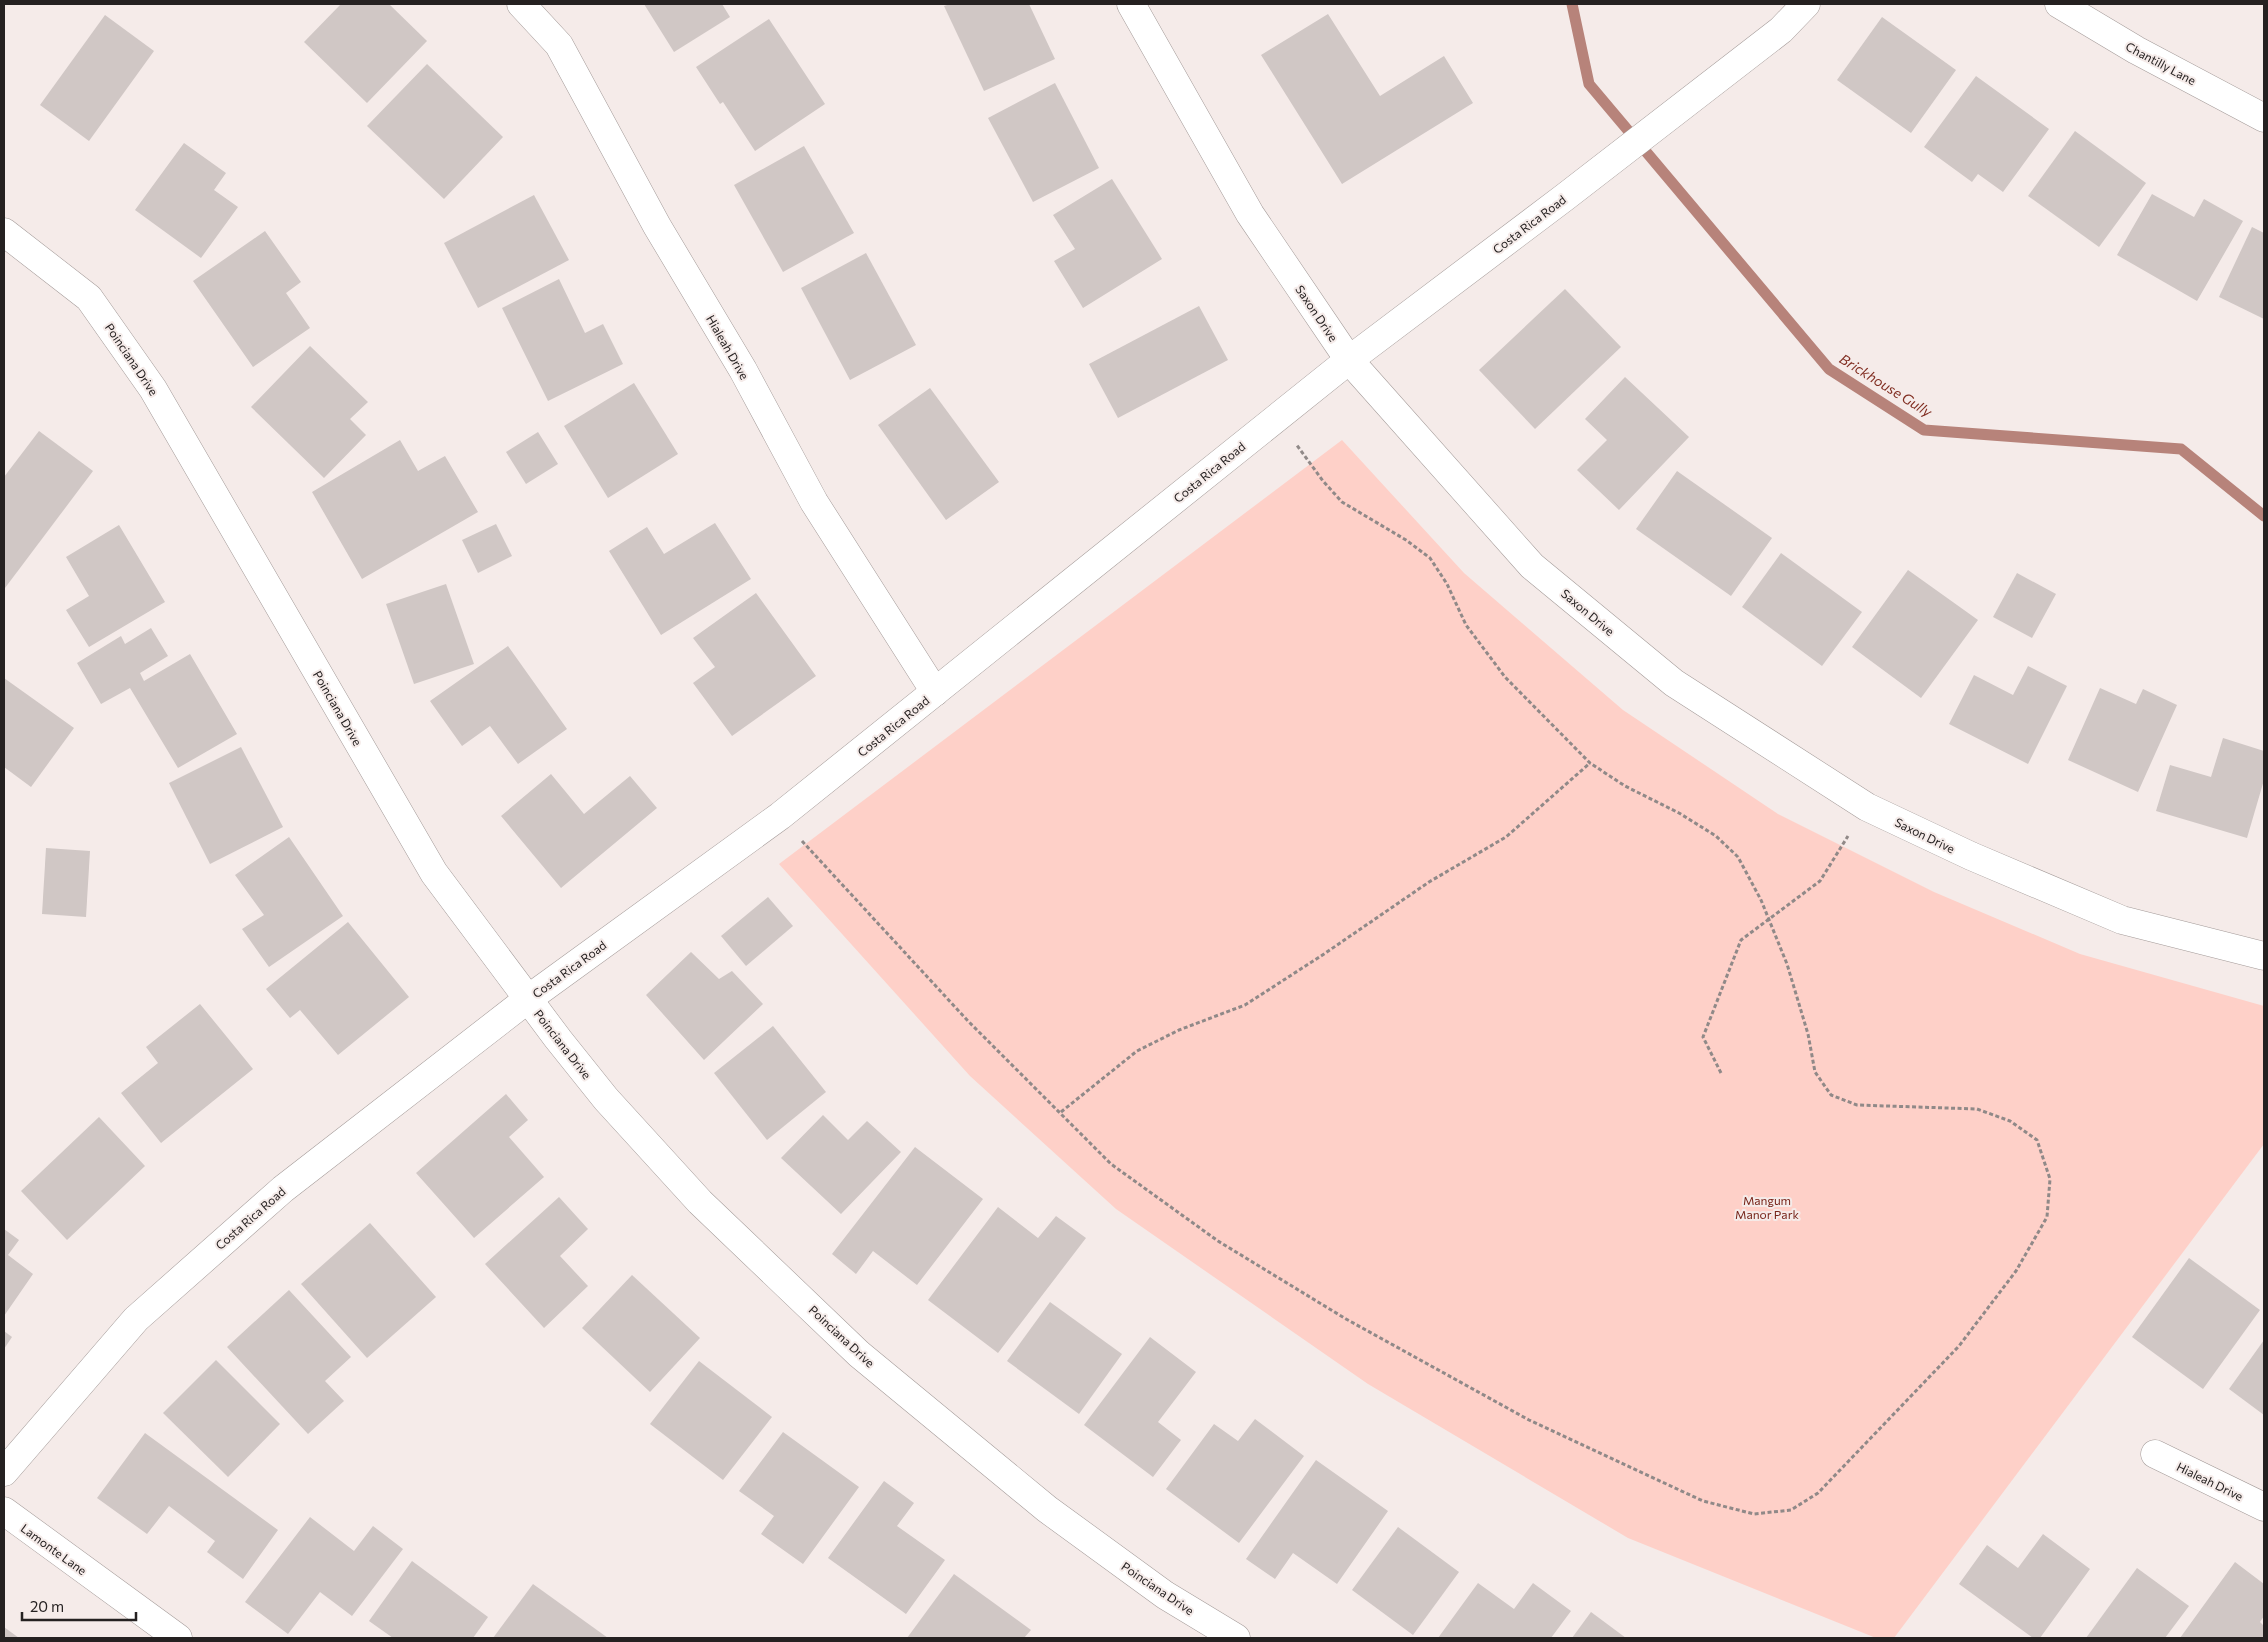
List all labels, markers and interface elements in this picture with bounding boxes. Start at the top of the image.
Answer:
street label: Chantilly Lane [2124,39,2198,87]
street label: Costa Rica Road [1490,192,1568,256]
street label: Saxon Drive [1293,282,1341,344]
street label: Hialeah Drive [704,312,752,382]
street label: Poinciana Drive [103,320,161,398]
water label: Brickhouse Gully [1837,350,1936,421]
street label: Costa Rica Road [1170,439,1248,505]
street label: Saxon Drive [1559,586,1617,638]
street label: Poinciana Drive [311,668,365,748]
street label: Costa Rica Road [854,693,932,759]
street label: Saxon Drive [1893,815,1957,855]
street label: Costa Rica Road [529,937,609,1000]
street label: Poinciana Drive [532,1007,594,1081]
street label: Costa Rica Road [212,1184,288,1252]
park label: Mangum Manor Park [1735,1193,1799,1221]
street label: Poinciana Drive [806,1302,878,1370]
street label: Hialeah Drive [2174,1459,2246,1503]
street label: Lamonte Lane [19,1521,89,1577]
street label: Poinciana Drive [1119,1559,1197,1617]
scale bar [22,1590,136,1622]
text: 20 m [30,1597,64,1615]

